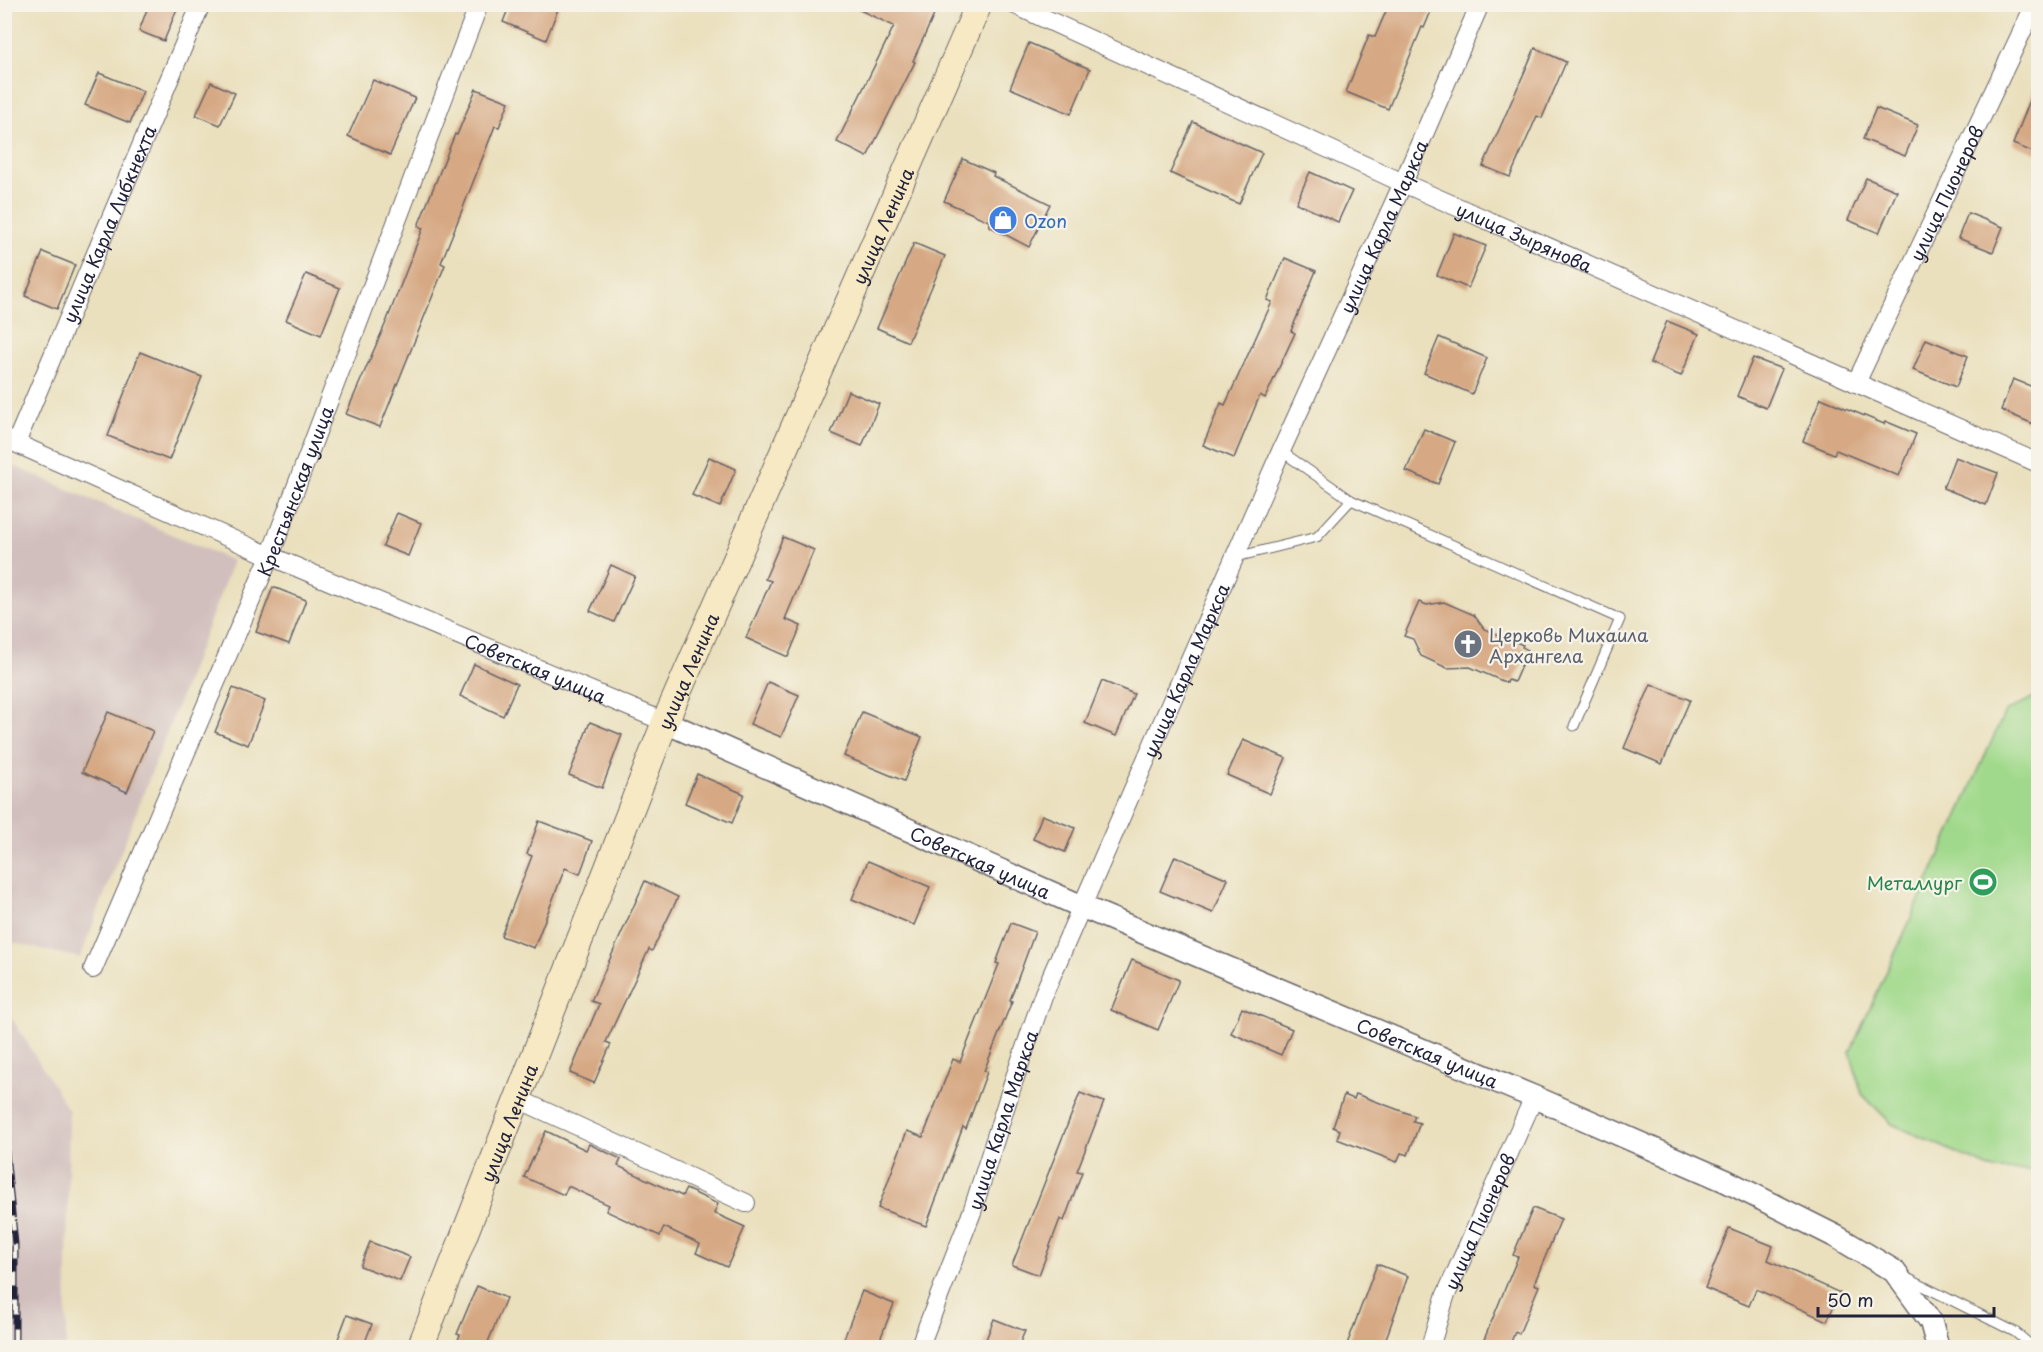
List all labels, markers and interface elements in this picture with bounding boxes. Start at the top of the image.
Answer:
street label: улица Карла Либкнехта [55,120,162,327]
street label: улица Пионеров [1902,121,1989,265]
street label: улица Карла Маркса [1332,134,1434,317]
street label: улица Ленина [845,162,920,288]
street label: улица Зырянова [1452,195,1598,279]
shop icon: Ozon [987,204,1019,236]
place label: Ozon [1024,207,1067,234]
street label: Крестьянская улица [250,401,339,580]
street label: улица Карла Маркса [1135,578,1236,761]
street label: улица Ленина [650,608,725,733]
place label: Церковь Михаила Архангела [1489,621,1649,669]
street label: Советская улица [461,626,611,710]
church icon: Церковь Михаила Архангела [1452,628,1484,660]
street label: Советская улица [906,819,1056,905]
sports icon: Металлург [1967,866,1999,898]
place label: Металлург [1867,869,1963,896]
street label: Советская улица [1353,1010,1503,1094]
street label: улица Карла Маркса [960,1025,1044,1213]
street label: улица Ленина [473,1059,544,1186]
street label: улица Пионеров [1437,1149,1521,1294]
scale bar [1818,1280,1994,1318]
text: 50 m [1827,1286,1874,1313]

